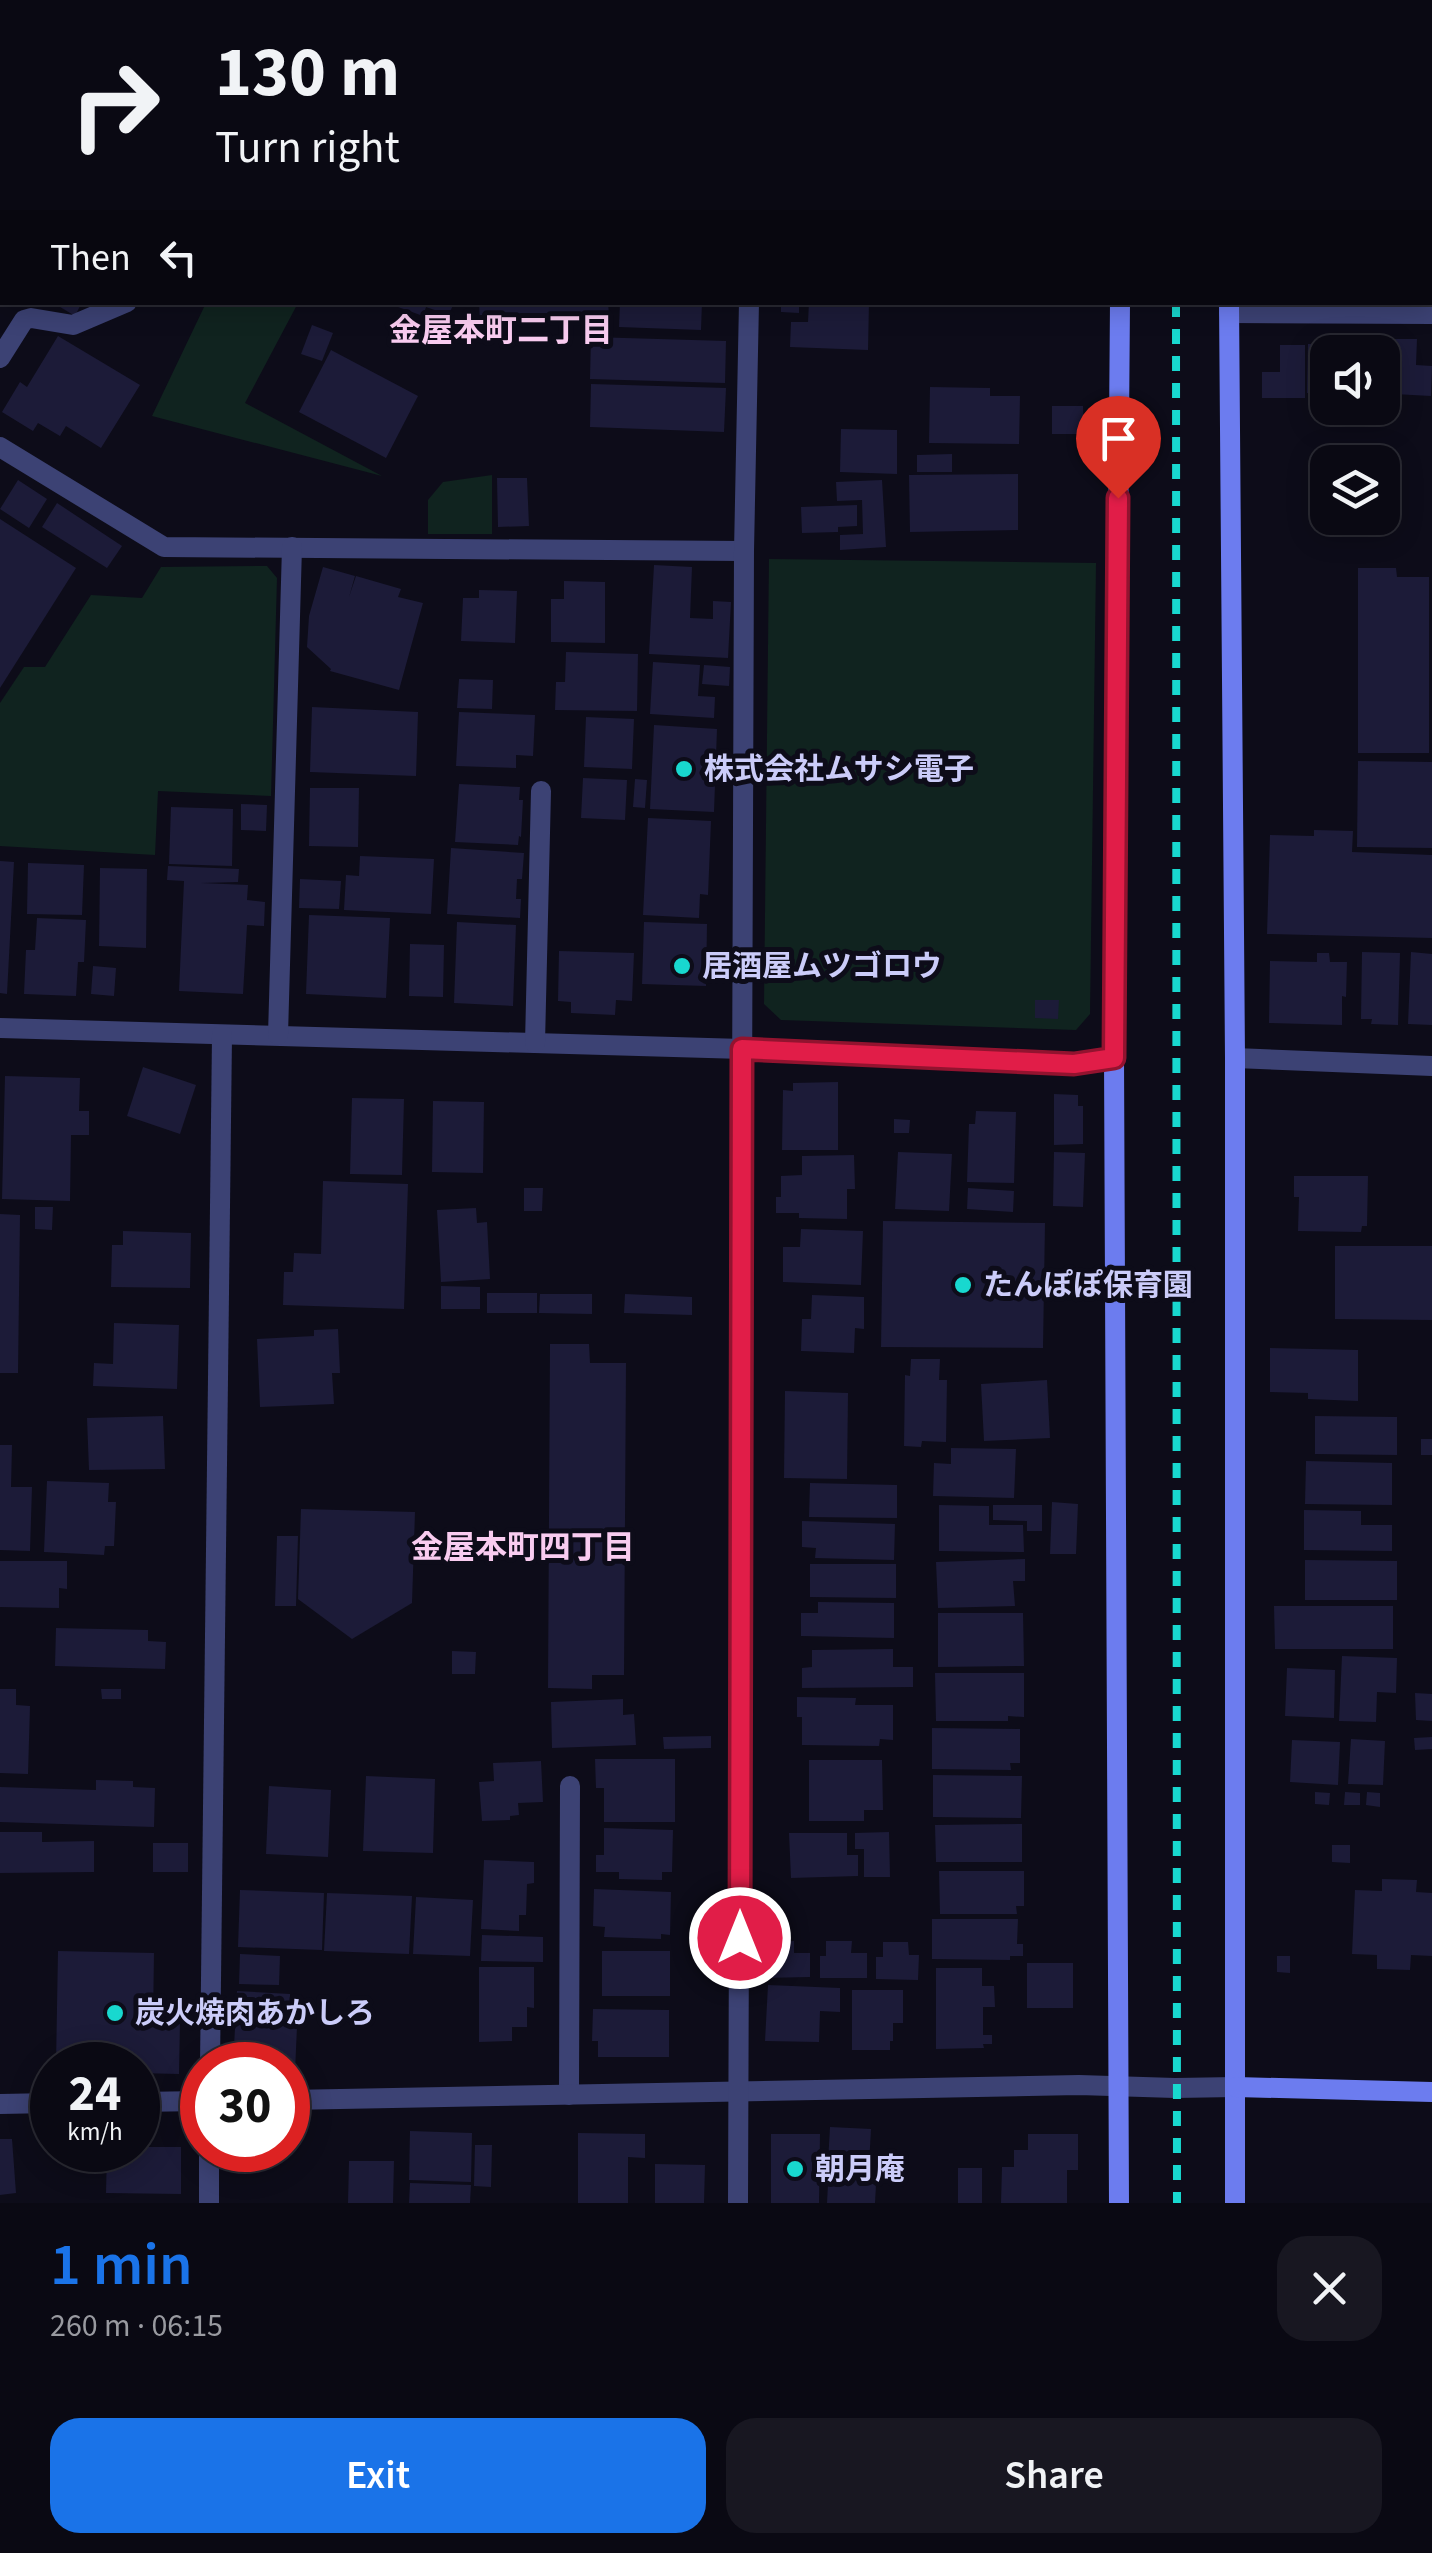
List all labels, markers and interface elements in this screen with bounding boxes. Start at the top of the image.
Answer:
text: 130 m [215,23,400,123]
icon: right [50,40,180,170]
text: Turn right [215,116,400,180]
icon: left [151,230,206,285]
text: Then [50,231,131,285]
district label: 金屋本町二丁目 [389,308,613,354]
map controls [1310,335,1400,535]
button: sound [1310,335,1400,425]
pin [1076,396,1161,499]
icon: arrive [1091,411,1146,466]
button: layers [1310,445,1400,535]
place label: 株式会社ムサシ電子 [704,748,974,791]
marker: 株式会社ムサシ電子 [673,758,695,780]
place label: 居酒屋ムツゴロウ [702,945,942,988]
marker: 居酒屋ムツゴロウ [671,955,693,977]
place label: たんぽぽ保育園 [983,1264,1193,1307]
marker: たんぽぽ保育園 [952,1274,974,1296]
district label: 金屋本町四丁目 [411,1525,635,1571]
position arrow [688,1886,792,1990]
place label: 炭火焼肉あかしろ [135,1992,375,2035]
marker: 炭火焼肉あかしろ [104,2002,126,2024]
speed limit sign: 30 [180,2042,310,2172]
text: 24 [69,2059,121,2130]
text: km/h [67,2114,123,2150]
place label: 朝月庵 [815,2148,905,2191]
marker: 朝月庵 [784,2158,806,2180]
text: 1 min [50,2223,193,2308]
button: close [1277,2236,1382,2341]
text: 260 m · 06:15 [50,2303,223,2349]
button: Exit [50,2418,706,2533]
button: Share [726,2418,1382,2533]

